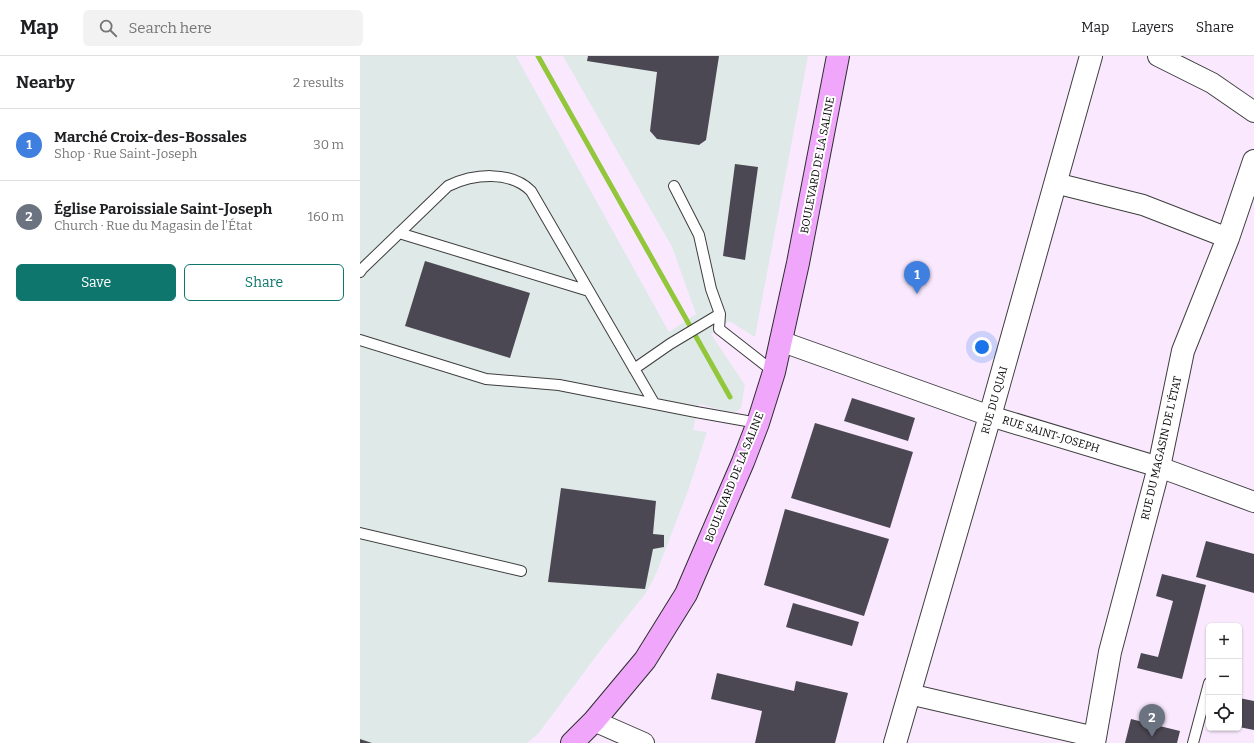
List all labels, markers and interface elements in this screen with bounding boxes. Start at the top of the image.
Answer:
search box [83,10,363,46]
text: Map [20,16,59,39]
icon: search [97,17,119,39]
text: Search here [129,19,212,37]
text: Map [1081,19,1109,36]
text: Layers [1131,19,1174,36]
text: Share [1196,19,1234,36]
text: Nearby [16,72,75,93]
text: 2 results [293,75,344,90]
street label: BOULEVARD DE LA SALINE [798,95,837,235]
text: Marché Croix-des-Bossales [54,128,247,146]
text: 1 [26,137,32,152]
text: 30 m [313,137,344,152]
text: Shop · Rue Saint-Joseph [54,146,197,161]
text: Église Paroissiale Saint-Joseph [54,200,272,218]
text: 2 [25,209,33,224]
text: 160 m [308,209,344,224]
text: Church · Rue du Magasin de l'État [54,218,252,233]
pin: 1 [904,261,930,294]
button: Save [16,264,176,301]
button: Share [184,264,344,301]
your location [972,337,992,357]
street label: RUE DU QUAI [979,365,1010,435]
street label: RUE DU MAGASIN DE L'ÉTAT [1138,374,1184,521]
street label: BOULEVARD DE LA SALINE [702,410,767,544]
street label: RUE SAINT-JOSEPH [1001,413,1101,456]
map controls [1206,623,1242,731]
button: + [1206,623,1242,659]
button: − [1206,659,1242,695]
button: locate [1206,695,1242,731]
pin: 2 [1139,704,1165,737]

